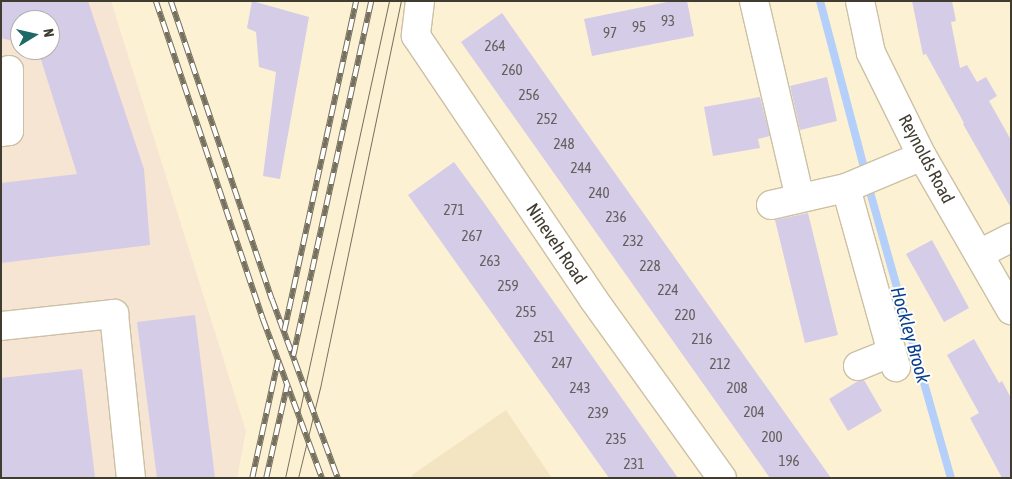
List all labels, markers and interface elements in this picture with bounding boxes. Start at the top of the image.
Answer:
north arrow [10,10,60,60]
house number: 93 [661,12,675,30]
house number: 95 [632,18,646,36]
house number: 97 [603,24,617,42]
text: N [40,27,57,38]
house number: 264 [484,37,506,55]
house number: 260 [501,61,523,79]
house number: 256 [518,86,540,104]
house number: 252 [536,110,558,128]
street label: Reynolds Road [893,111,959,207]
house number: 248 [553,135,575,153]
house number: 244 [570,159,592,177]
house number: 240 [588,184,610,202]
street label: Nineveh Road [521,200,591,288]
house number: 271 [443,201,465,219]
house number: 236 [605,208,627,226]
house number: 267 [461,227,483,245]
house number: 232 [622,232,644,250]
house number: 263 [479,252,501,270]
house number: 228 [639,257,661,275]
house number: 259 [497,277,519,295]
house number: 224 [657,281,679,299]
water label: Hockley Brook [885,284,935,386]
house number: 255 [515,303,537,321]
house number: 220 [674,306,696,324]
house number: 251 [533,328,555,346]
house number: 216 [691,330,713,348]
house number: 247 [551,354,573,372]
house number: 212 [709,355,731,373]
house number: 243 [569,379,591,397]
house number: 208 [726,379,748,397]
house number: 204 [743,403,765,421]
house number: 239 [587,404,609,422]
house number: 200 [761,428,783,446]
house number: 235 [605,430,627,448]
house number: 196 [778,452,800,470]
house number: 231 [623,455,645,473]

